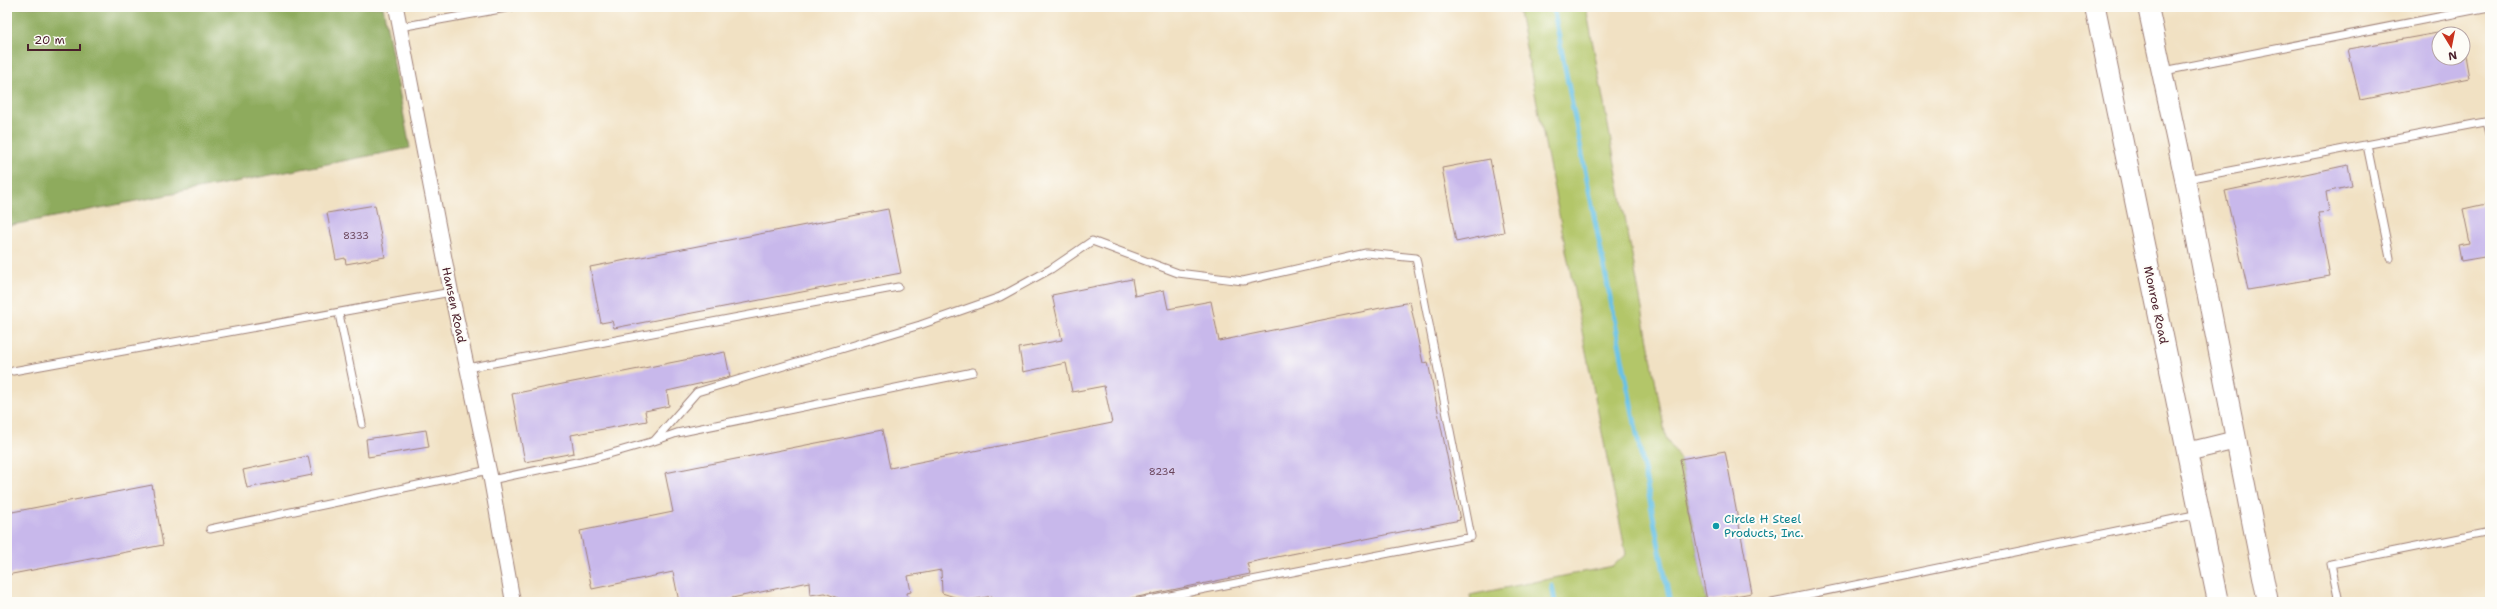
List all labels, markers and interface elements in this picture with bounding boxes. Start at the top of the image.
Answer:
scale bar [28,26,80,52]
north arrow [2431,26,2471,66]
text: 20 m [34,32,65,48]
text: N [2447,47,2458,64]
house number: 8333 [343,229,369,242]
street label: Hansen Road [438,265,470,345]
street label: Monroe Road [2140,265,2172,346]
house number: 8234 [1149,465,1175,478]
place label: Circle H Steel Products, Inc. [1724,511,1804,541]
marker: Circle H Steel Products, Inc. [1711,521,1721,531]

